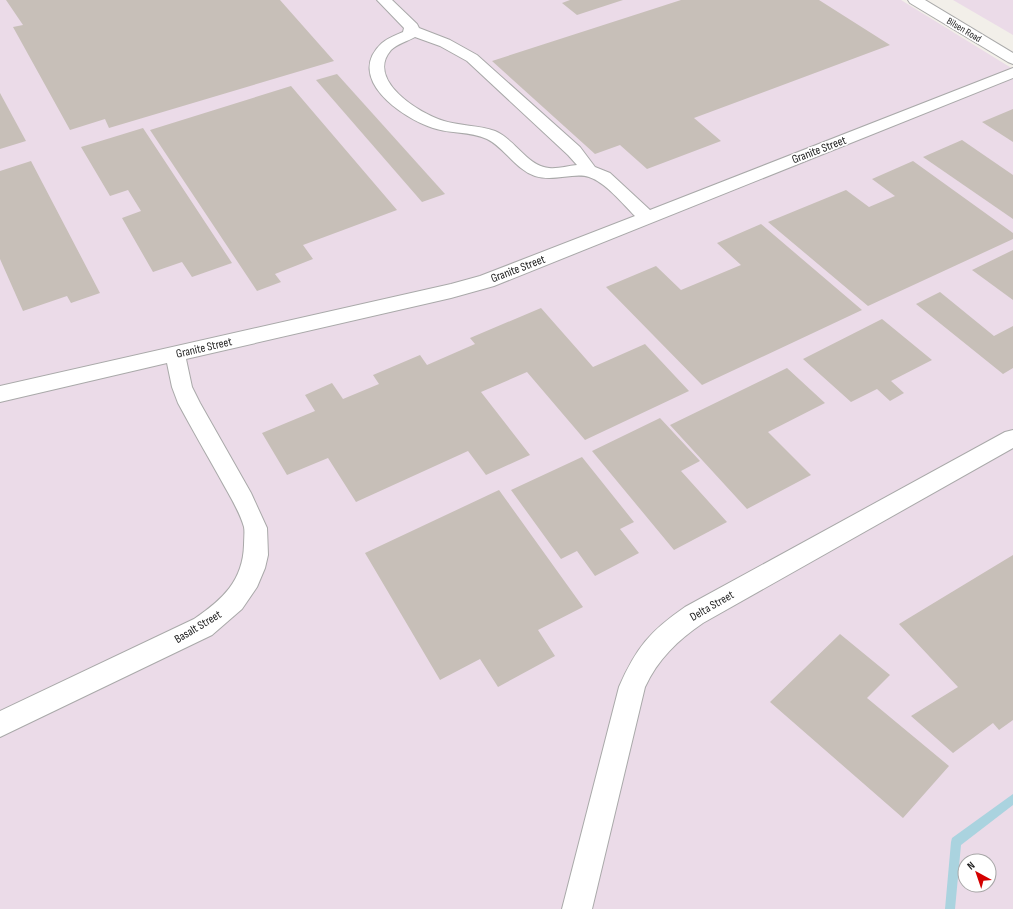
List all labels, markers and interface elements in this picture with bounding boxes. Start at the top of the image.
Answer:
street label: Bilsen Road [944,15,984,45]
street label: Granite Street [790,133,849,167]
street label: Granite Street [489,252,548,286]
street label: Granite Street [175,334,234,362]
street label: Delta Street [687,587,737,625]
street label: Basalt Street [172,607,224,647]
north arrow [957,853,997,893]
text: N [964,859,977,873]

